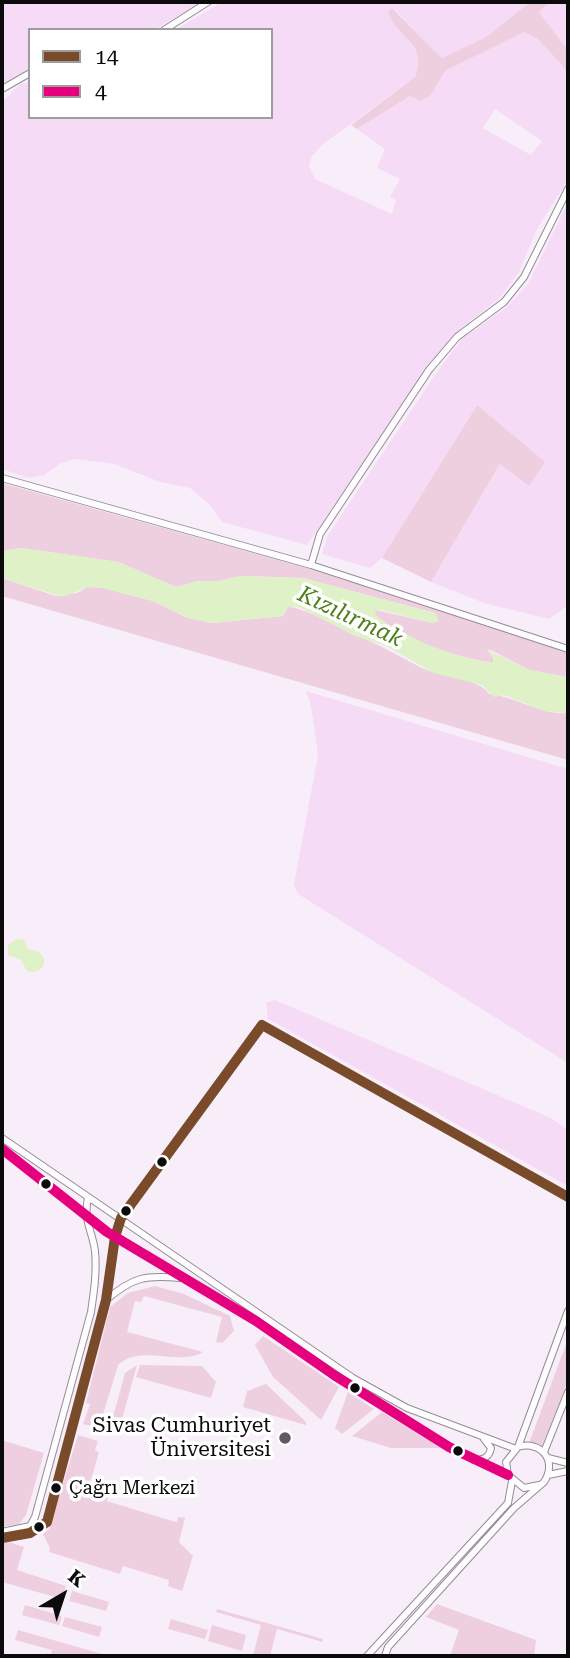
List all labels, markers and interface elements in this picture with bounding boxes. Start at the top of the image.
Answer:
legend [28,28,273,119]
text: 14 [95,45,119,69]
text: 4 [95,80,107,104]
water label: Kızılırmak [293,581,407,653]
unlabelled marker [155,1155,169,1169]
unlabelled marker [39,1177,53,1191]
unlabelled marker [119,1204,133,1218]
unlabelled marker [348,1381,362,1395]
place label: Sivas Cumhuriyet Üniversitesi [93,1413,271,1463]
marker: Sivas Cumhuriyet Üniversitesi [277,1430,293,1446]
unlabelled marker [451,1444,465,1458]
place label: Çağrı Merkezi [69,1477,195,1499]
marker: Çağrı Merkezi [49,1481,63,1495]
unlabelled marker [32,1520,46,1534]
north arrow [28,1560,98,1630]
text: K [63,1565,90,1592]

